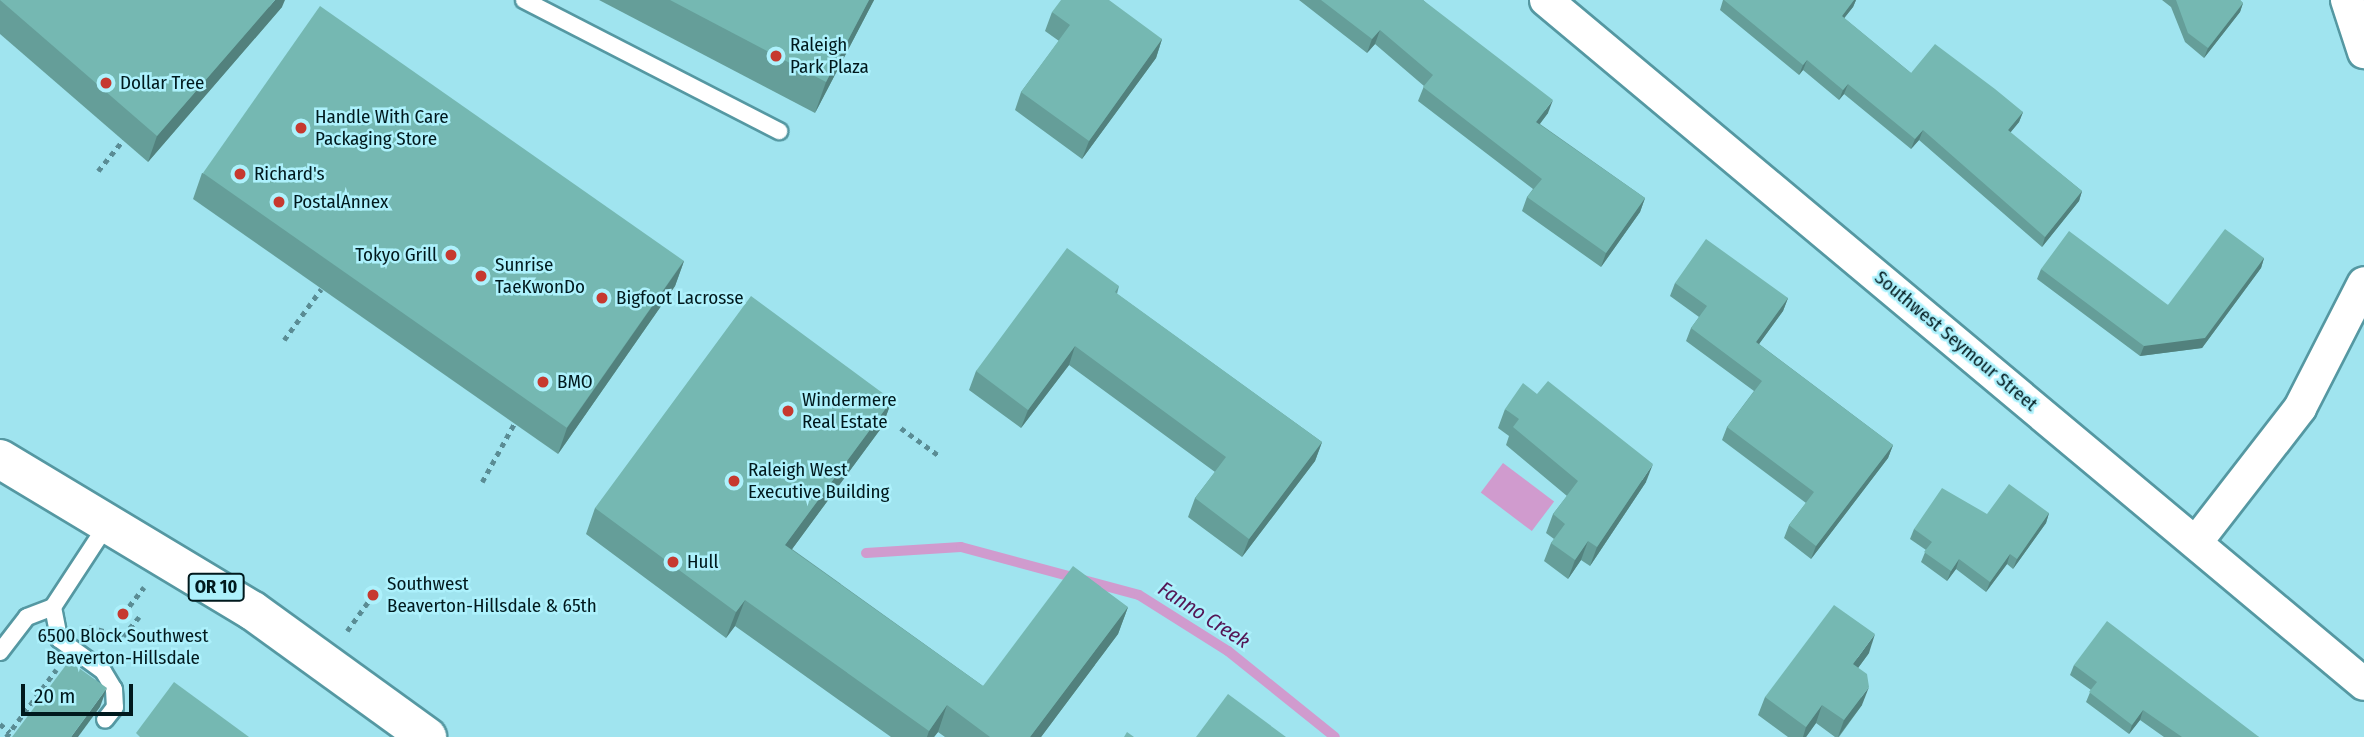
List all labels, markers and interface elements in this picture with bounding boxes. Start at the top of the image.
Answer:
place label: Raleigh Park Plaza [790,34,869,78]
marker: Raleigh Park Plaza [768,48,784,64]
place label: Dollar Tree [120,72,204,94]
marker: Dollar Tree [98,75,114,91]
place label: Handle With Care Packaging Store [315,106,449,150]
marker: Handle With Care Packaging Store [293,120,309,136]
place label: Richard's [254,163,325,185]
marker: Richard's [232,166,248,182]
place label: PostalAnnex [293,191,388,213]
marker: PostalAnnex [271,194,287,210]
place label: Tokyo Grill [355,244,437,266]
marker: Tokyo Grill [443,247,459,263]
place label: Sunrise TaeKwonDo [495,254,585,298]
street label: Southwest Seymour Street [1870,266,2042,416]
marker: Sunrise TaeKwonDo [473,268,489,284]
place label: Bigfoot Lacrosse [616,287,744,309]
marker: Bigfoot Lacrosse [594,290,610,306]
place label: BMO [557,371,593,393]
marker: BMO [535,374,551,390]
place label: Windermere Real Estate [802,389,897,433]
marker: Windermere Real Estate [780,403,796,419]
place label: Raleigh West Executive Building [748,459,890,503]
marker: Raleigh West Executive Building [726,473,742,489]
place label: Hull [687,551,718,573]
marker: Hull [665,554,681,570]
road number: OR 10 [186,572,246,602]
place label: Southwest Beaverton-Hillsdale & 65th [387,573,597,617]
water label: Fanno Creek [1153,576,1255,654]
marker: Southwest Beaverton-Hillsdale & 65th [365,587,381,603]
marker: 6500 Block Southwest Beaverton-Hillsdale [115,606,131,622]
place label: 6500 Block Southwest Beaverton-Hillsdale [38,625,208,669]
scale bar [24,670,136,714]
text: 20 m [34,683,75,709]

